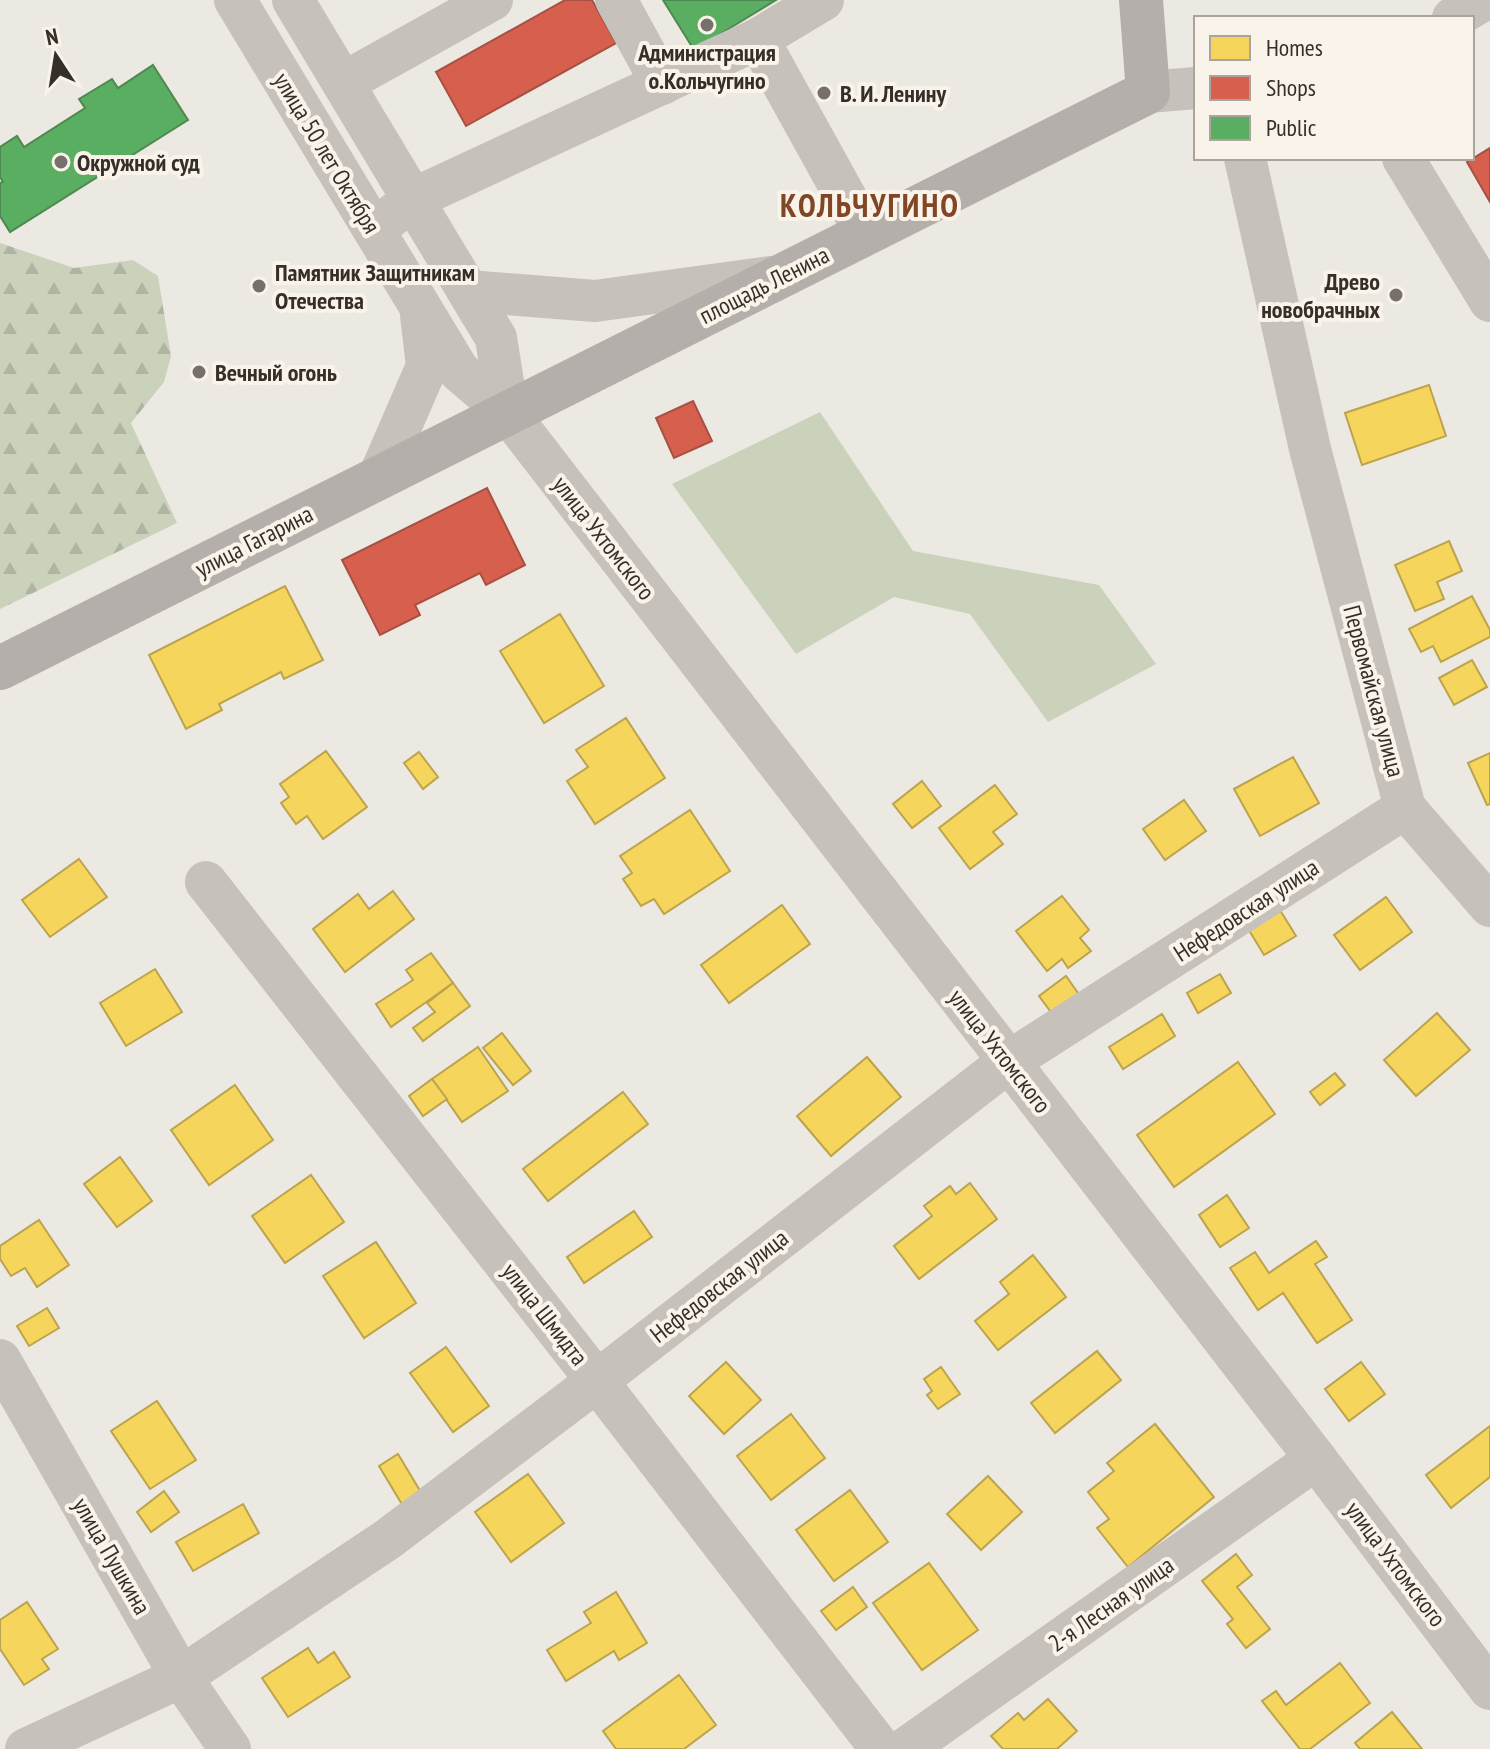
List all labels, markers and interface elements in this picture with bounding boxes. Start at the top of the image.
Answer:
north arrow [16,16,96,96]
marker: Администрация о.Кольчугино [698,16,716,34]
legend [1194,16,1474,160]
text: N [43,22,61,51]
text: Homes [1266,32,1323,63]
place label: Администрация о.Кольчугино [637,37,776,96]
street label: улица 50 лет Октября [267,67,387,239]
text: Shops [1266,72,1316,103]
place label: В. И. Ленину [840,78,946,109]
marker: В. И. Ленину [815,84,833,102]
text: Public [1266,112,1317,143]
place label: Окружной суд [77,147,200,178]
marker: Окружной суд [52,153,70,171]
district label: КОЛЬЧУГИНО [780,184,960,226]
street label: площадь Ленина [694,239,834,331]
place label: Памятник Защитникам Отечества [275,257,475,316]
place label: Древо новобрачных [1261,266,1380,325]
marker: Памятник Защитникам Отечества [250,277,268,295]
marker: Древо новобрачных [1387,286,1405,304]
place label: Вечный огонь [215,357,337,388]
marker: Вечный огонь [190,363,208,381]
street label: улица Ухтомского [546,470,662,606]
street label: улица Гагарина [190,498,318,584]
street label: Первомайская улица [1336,602,1412,780]
street label: Нефедовская улица [1168,852,1324,968]
street label: улица Ухтомского [942,983,1058,1119]
street label: Нефедовская улица [644,1222,794,1350]
street label: улица Шмидта [495,1256,595,1372]
street label: улица Пушкина [66,1492,158,1620]
street label: улица Ухтомского [1339,1495,1453,1633]
street label: 2-я Лесная улица [1042,1549,1180,1659]

